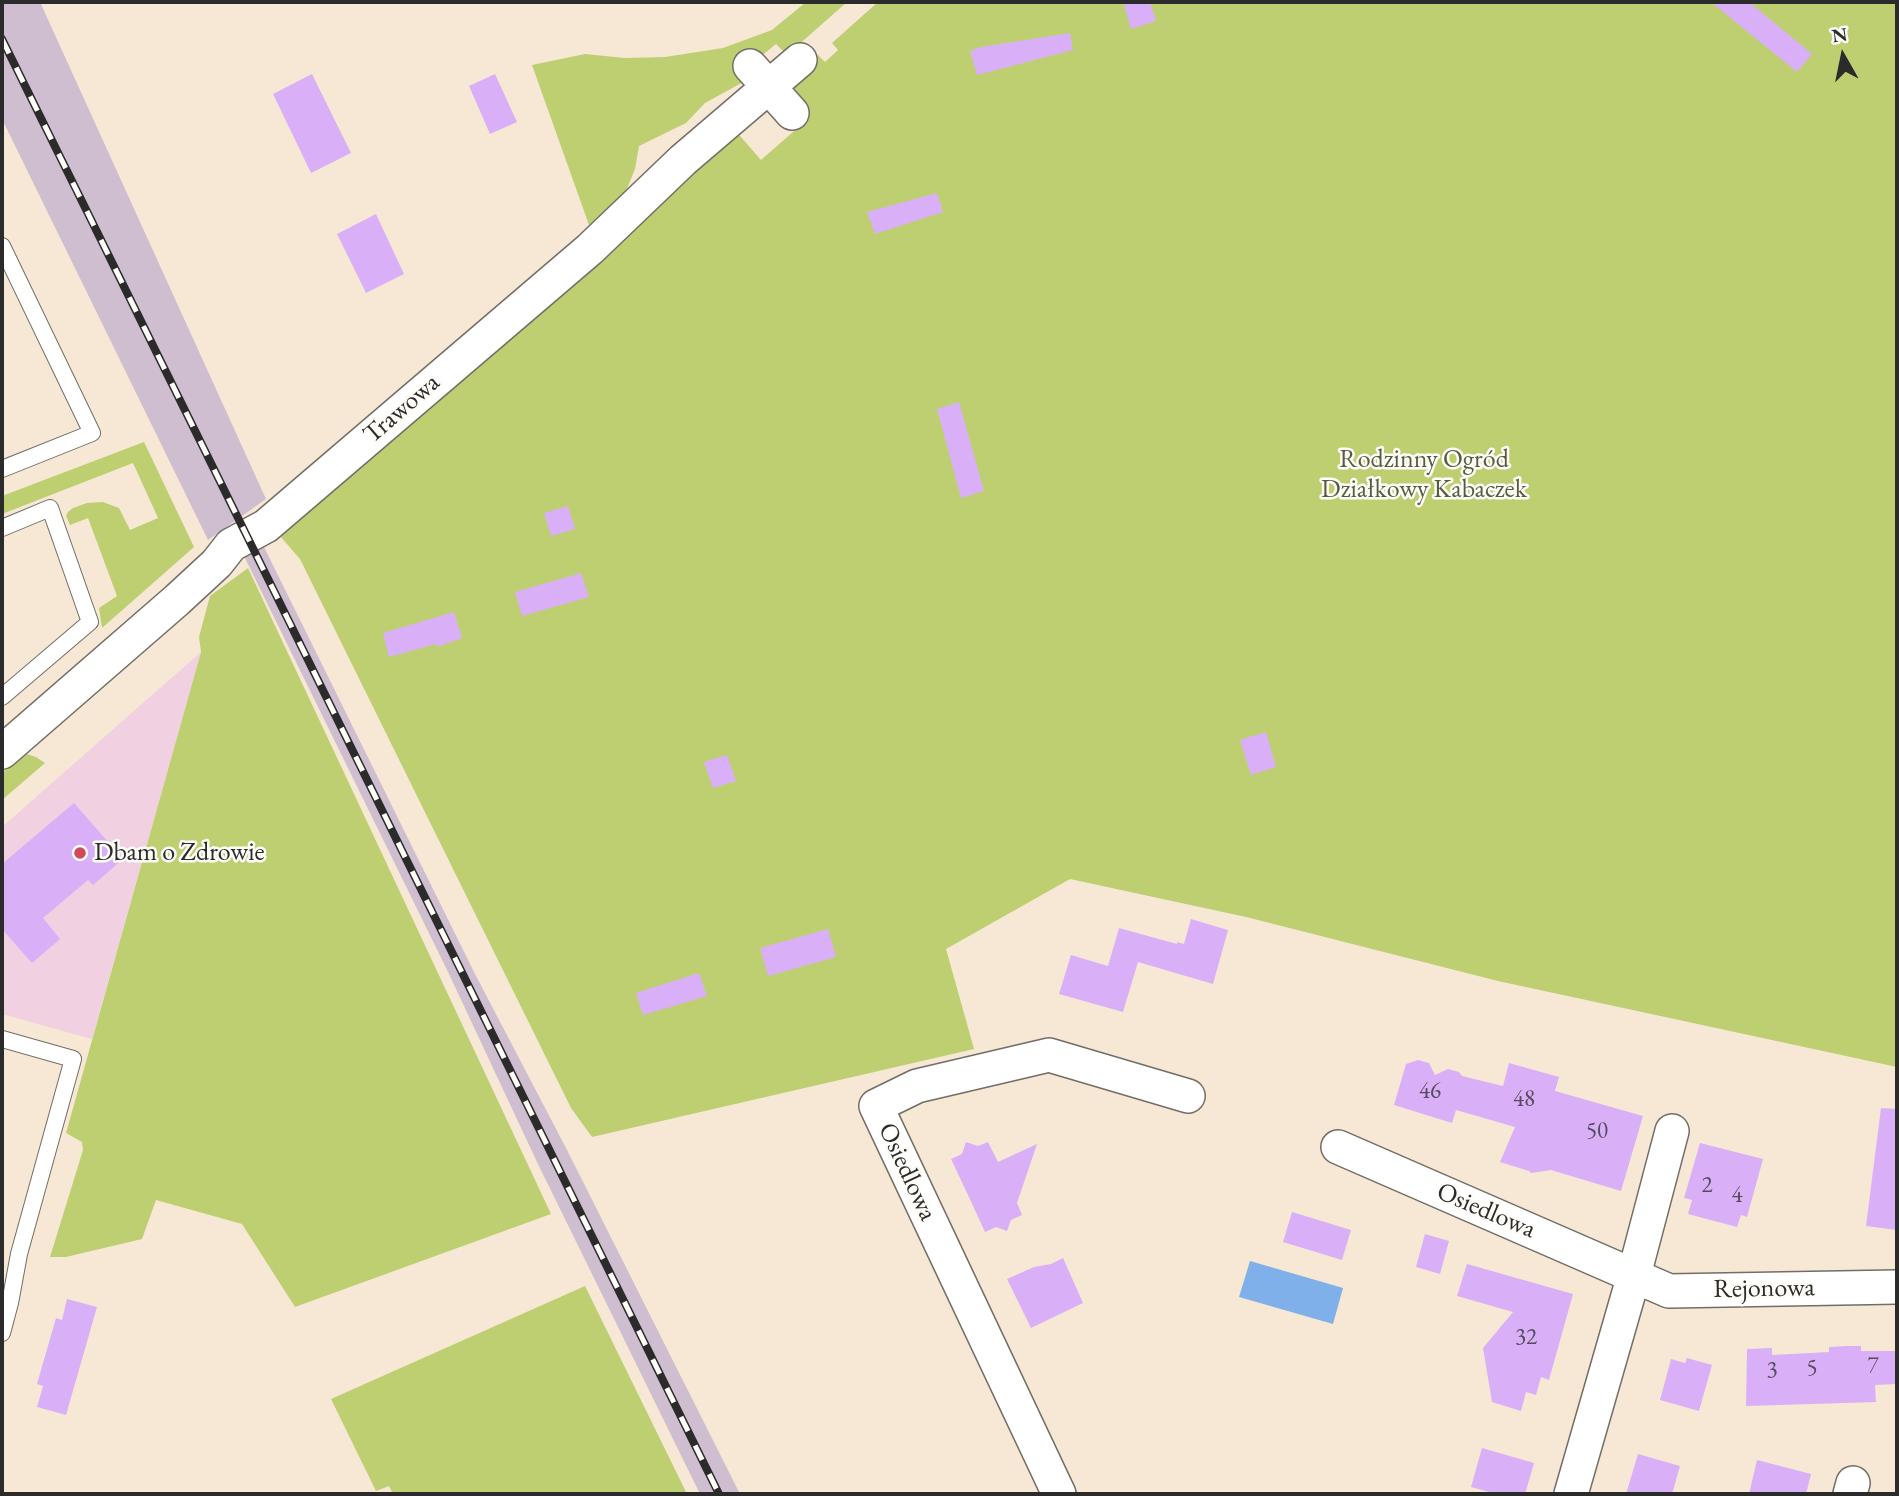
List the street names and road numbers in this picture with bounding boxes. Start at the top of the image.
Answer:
street label: Trawowa [358,367,446,451]
street label: Osiedlowa [871,1118,943,1226]
street label: Osiedlowa [1432,1176,1540,1246]
street label: Rejonowa [1713,1273,1815,1305]

